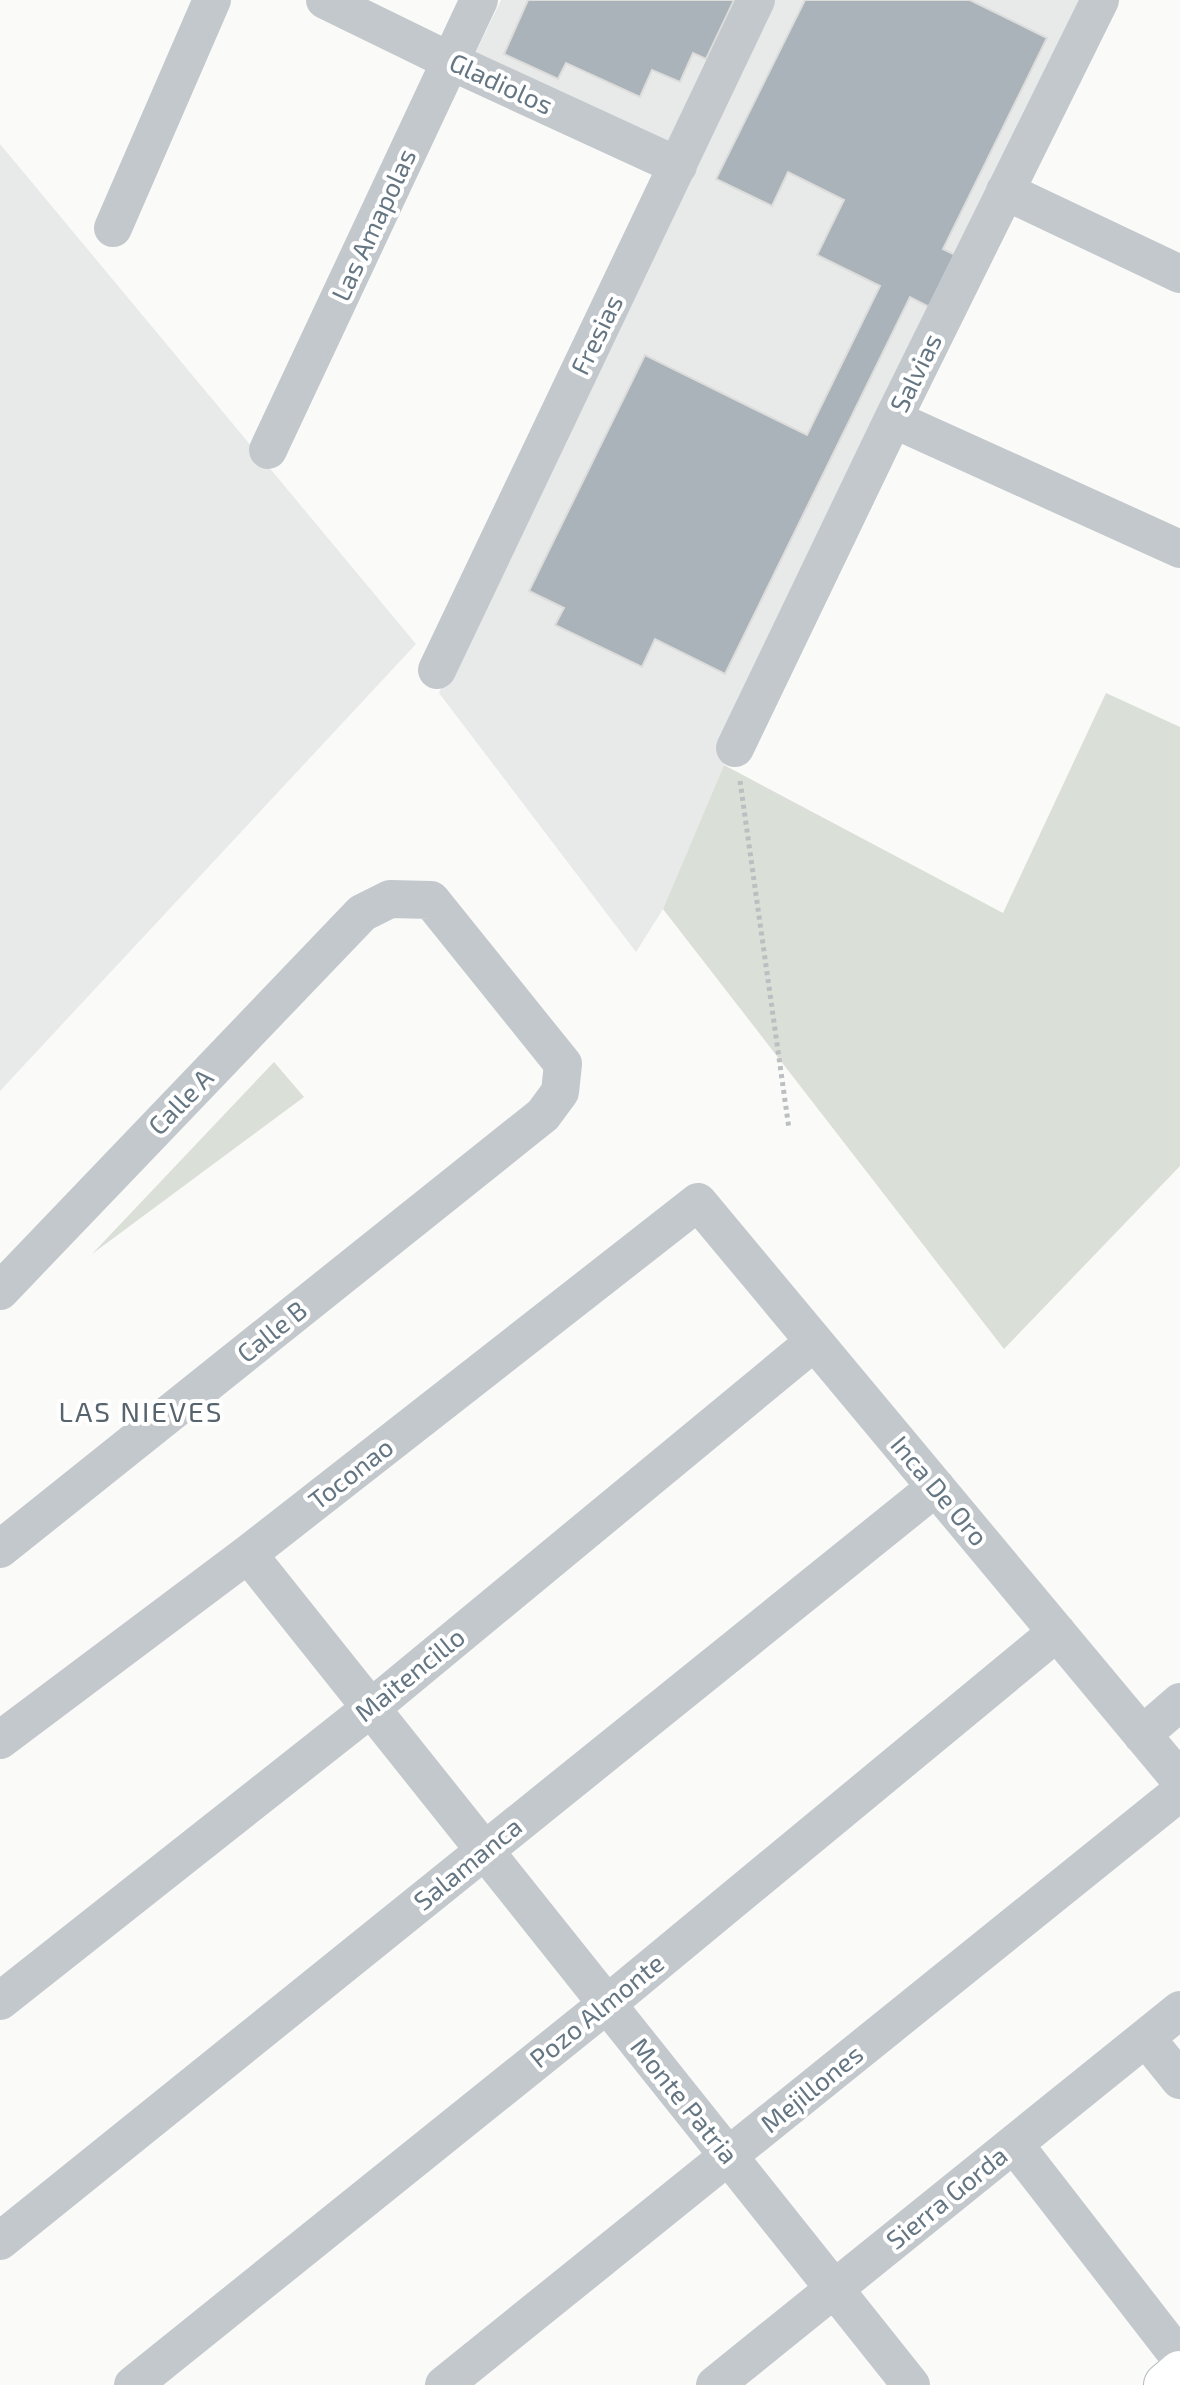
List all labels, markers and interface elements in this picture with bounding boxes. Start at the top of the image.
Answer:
street label: Gladiolos [445,45,558,120]
street label: Las Amapolas [324,143,421,305]
street label: Fresias [563,289,628,379]
street label: Salvias [882,328,947,417]
street label: Calle A [141,1061,219,1140]
street label: Calle B [230,1293,312,1368]
district label: LAS NIEVES [59,1394,223,1428]
street label: Inca De Oro [885,1429,995,1551]
street label: Toconao [302,1430,398,1515]
street label: Maitencillo [348,1620,470,1727]
street label: Salamanca [407,1810,527,1916]
street label: Pozo Almonte [523,1946,669,2073]
street label: Monte Patria [625,2031,745,2169]
street label: Mejillones [754,2037,868,2138]
street label: Sierra Gorda [879,2139,1013,2255]

